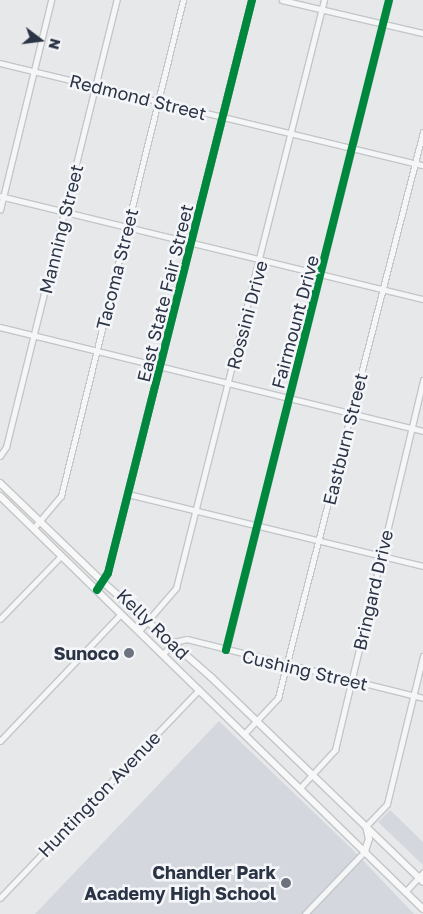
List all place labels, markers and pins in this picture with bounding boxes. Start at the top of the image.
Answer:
place label: Sunoco [53,642,119,664]
marker: Sunoco [123,647,135,659]
place label: Chandler Park Academy High School [84,862,276,904]
marker: Chandler Park Academy High School [280,877,292,889]

